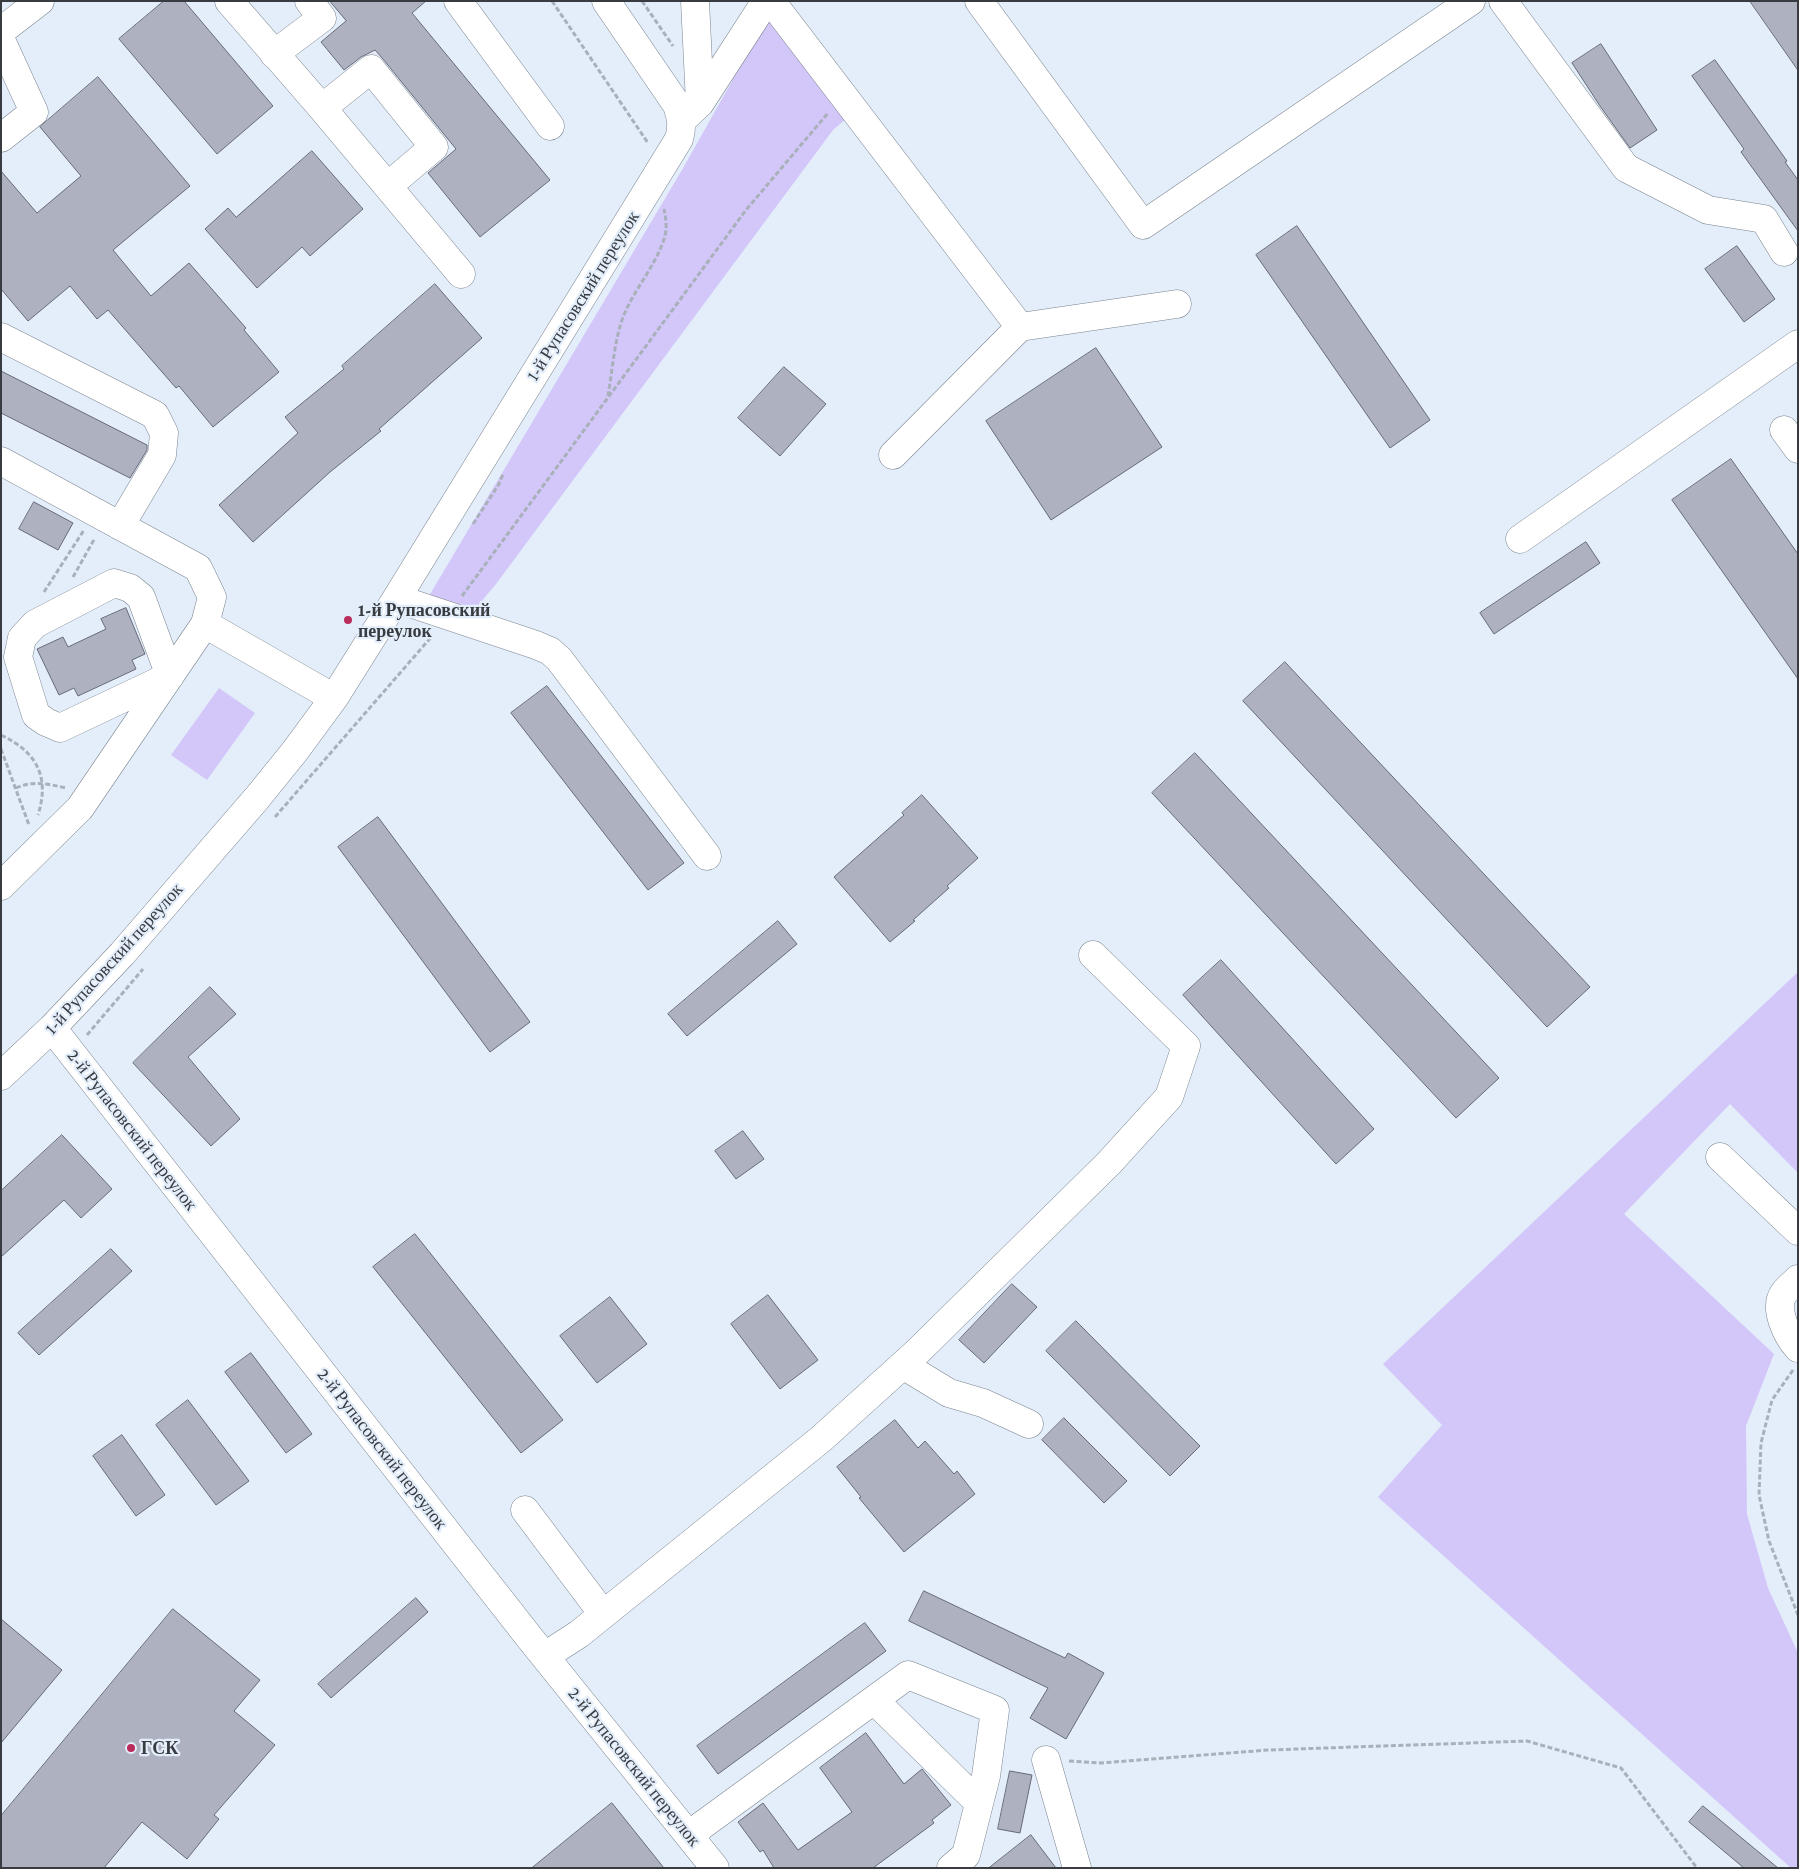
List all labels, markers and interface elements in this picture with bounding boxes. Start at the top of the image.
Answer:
street label: 1-й Рупасовский переулок [522,207,644,385]
place label: 1-й Рупасовский переулок [358,599,490,642]
marker: 1-й Рупасовский переулок [342,614,354,626]
street label: 1-й Рупасовский переулок [40,879,188,1039]
street label: 2-й Рупасовский переулок [62,1045,202,1215]
street label: 2-й Рупасовский переулок [312,1364,452,1534]
street label: 2-й Рупасовский переулок [563,1683,705,1851]
place label: ГСК [141,1737,178,1759]
marker: ГСК [125,1742,137,1754]

